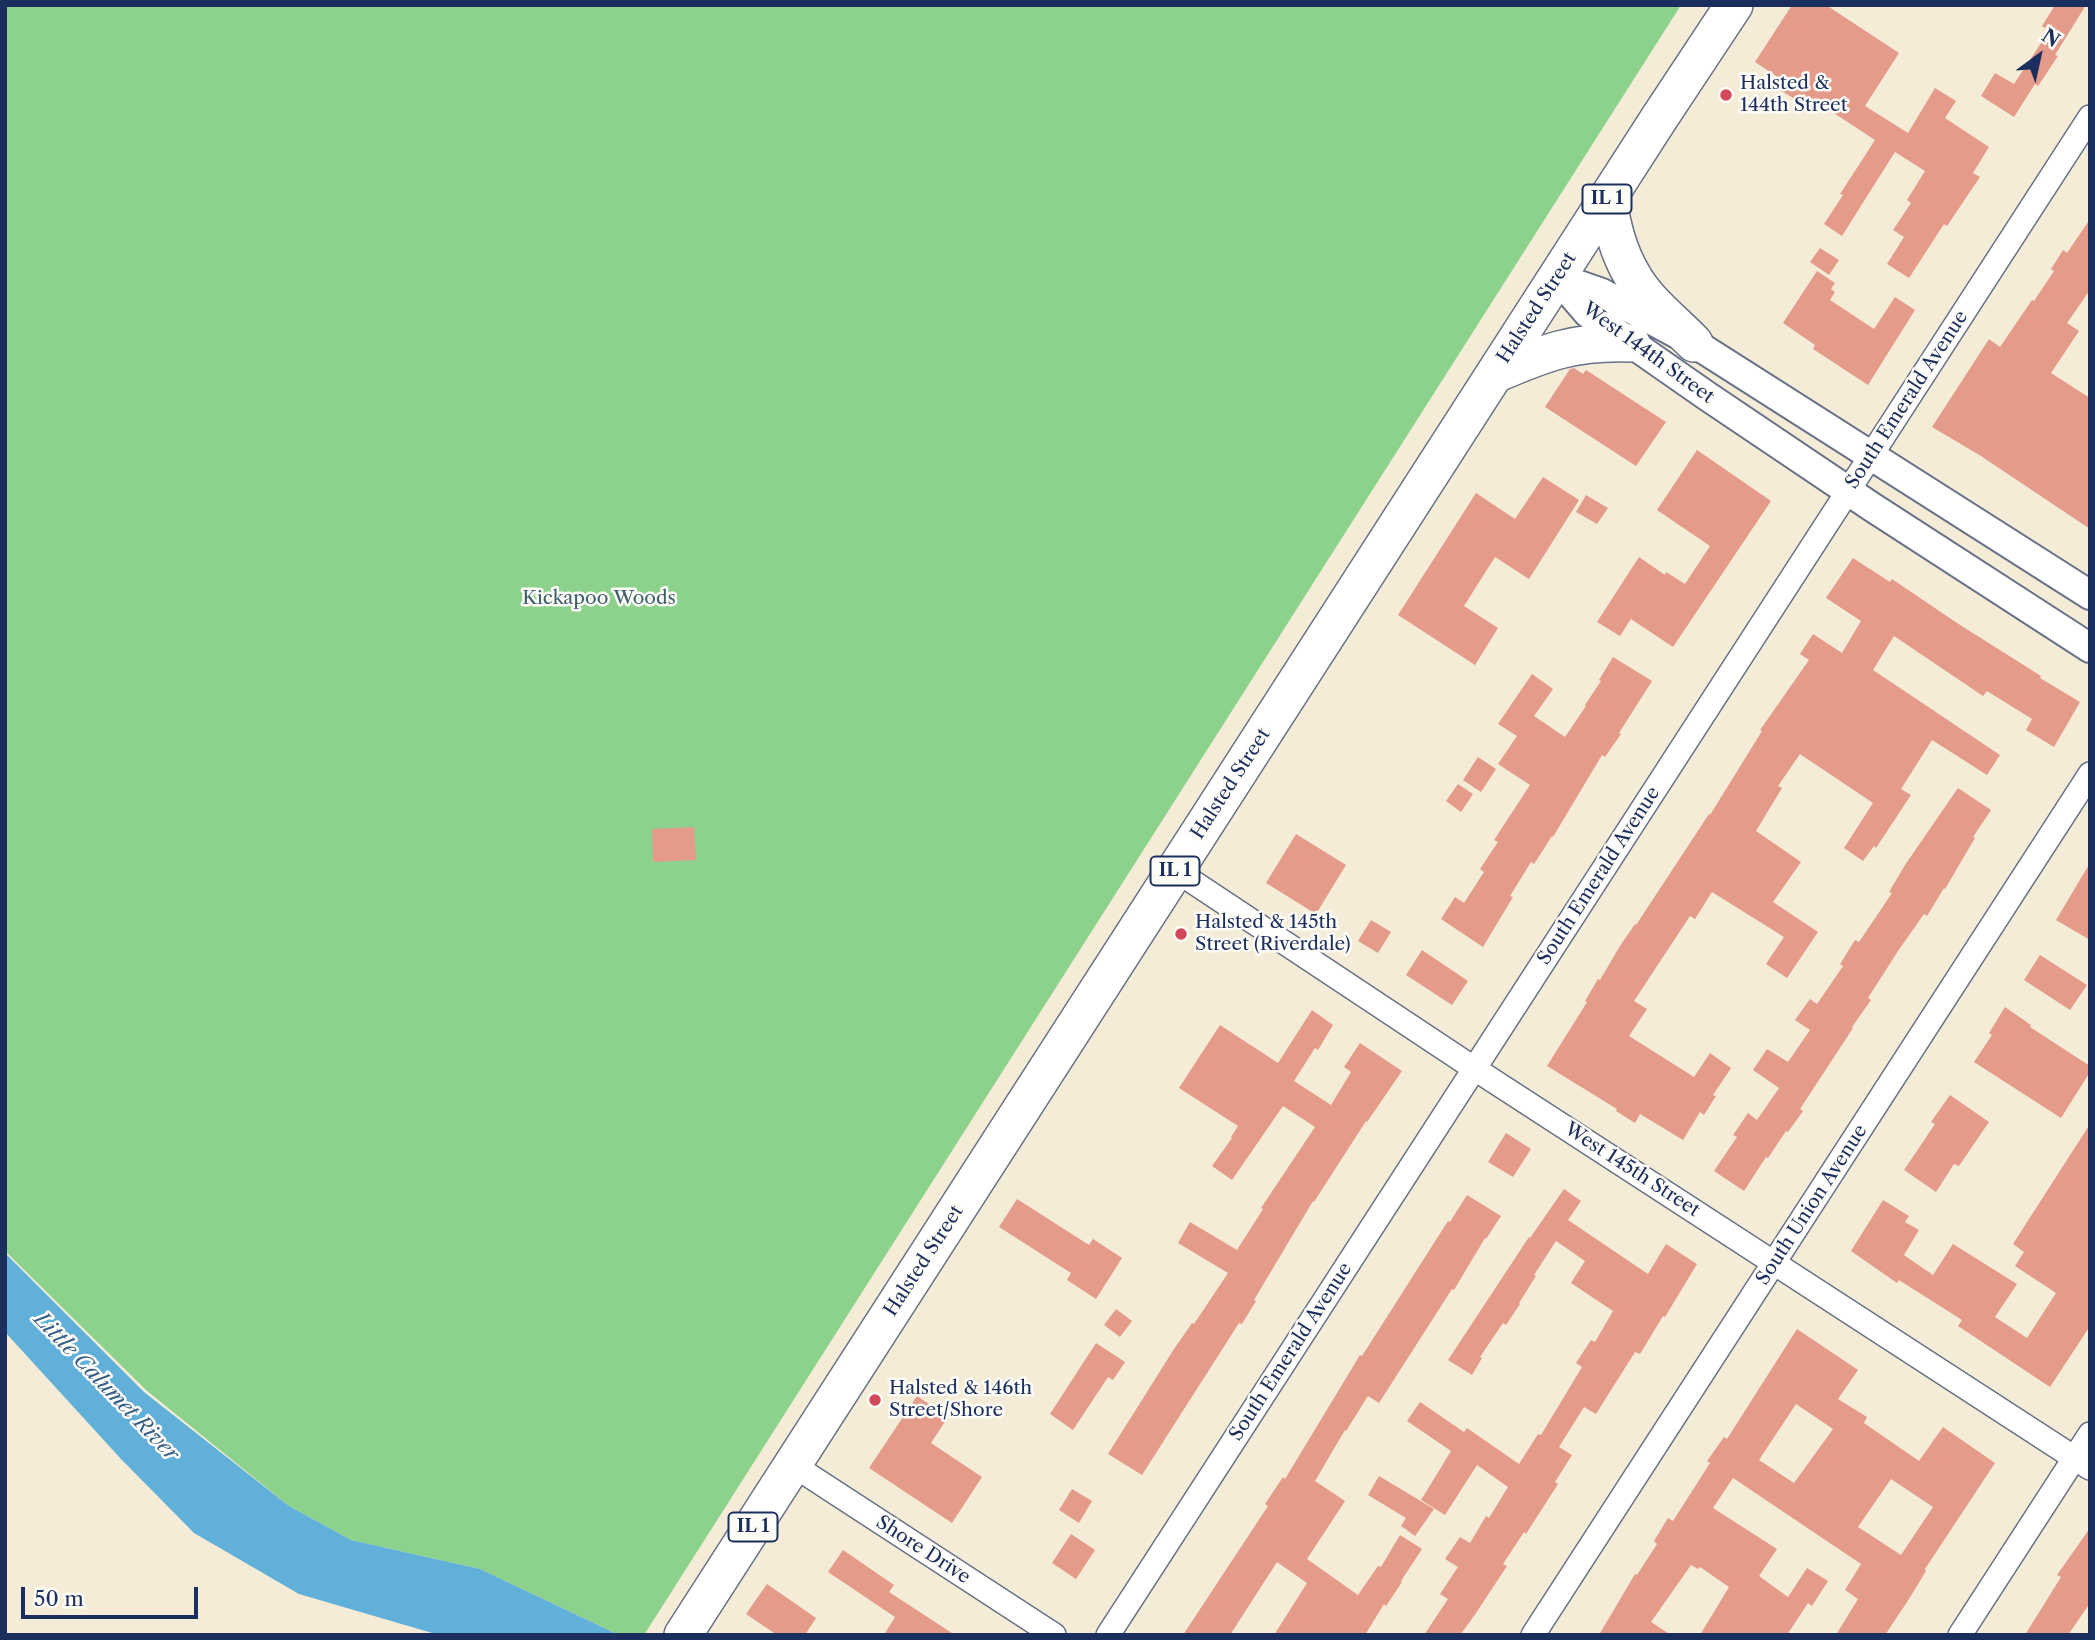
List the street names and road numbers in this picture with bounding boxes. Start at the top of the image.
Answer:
road number: IL 1 [1582,184,1632,214]
street label: Halsted Street [1493,248,1581,368]
street label: West 144th Street [1578,298,1718,408]
street label: South Emerald Avenue [1841,307,1973,493]
street label: Halsted Street [1187,724,1275,844]
street label: South Emerald Avenue [1533,783,1665,969]
road number: IL 1 [1150,856,1200,886]
street label: West 145th Street [1560,1118,1704,1222]
street label: South Union Avenue [1752,1121,1872,1289]
street label: Halsted Street [880,1201,968,1321]
street label: South Emerald Avenue [1225,1259,1357,1445]
street label: Shore Drive [872,1511,974,1589]
road number: IL 1 [728,1512,778,1542]

